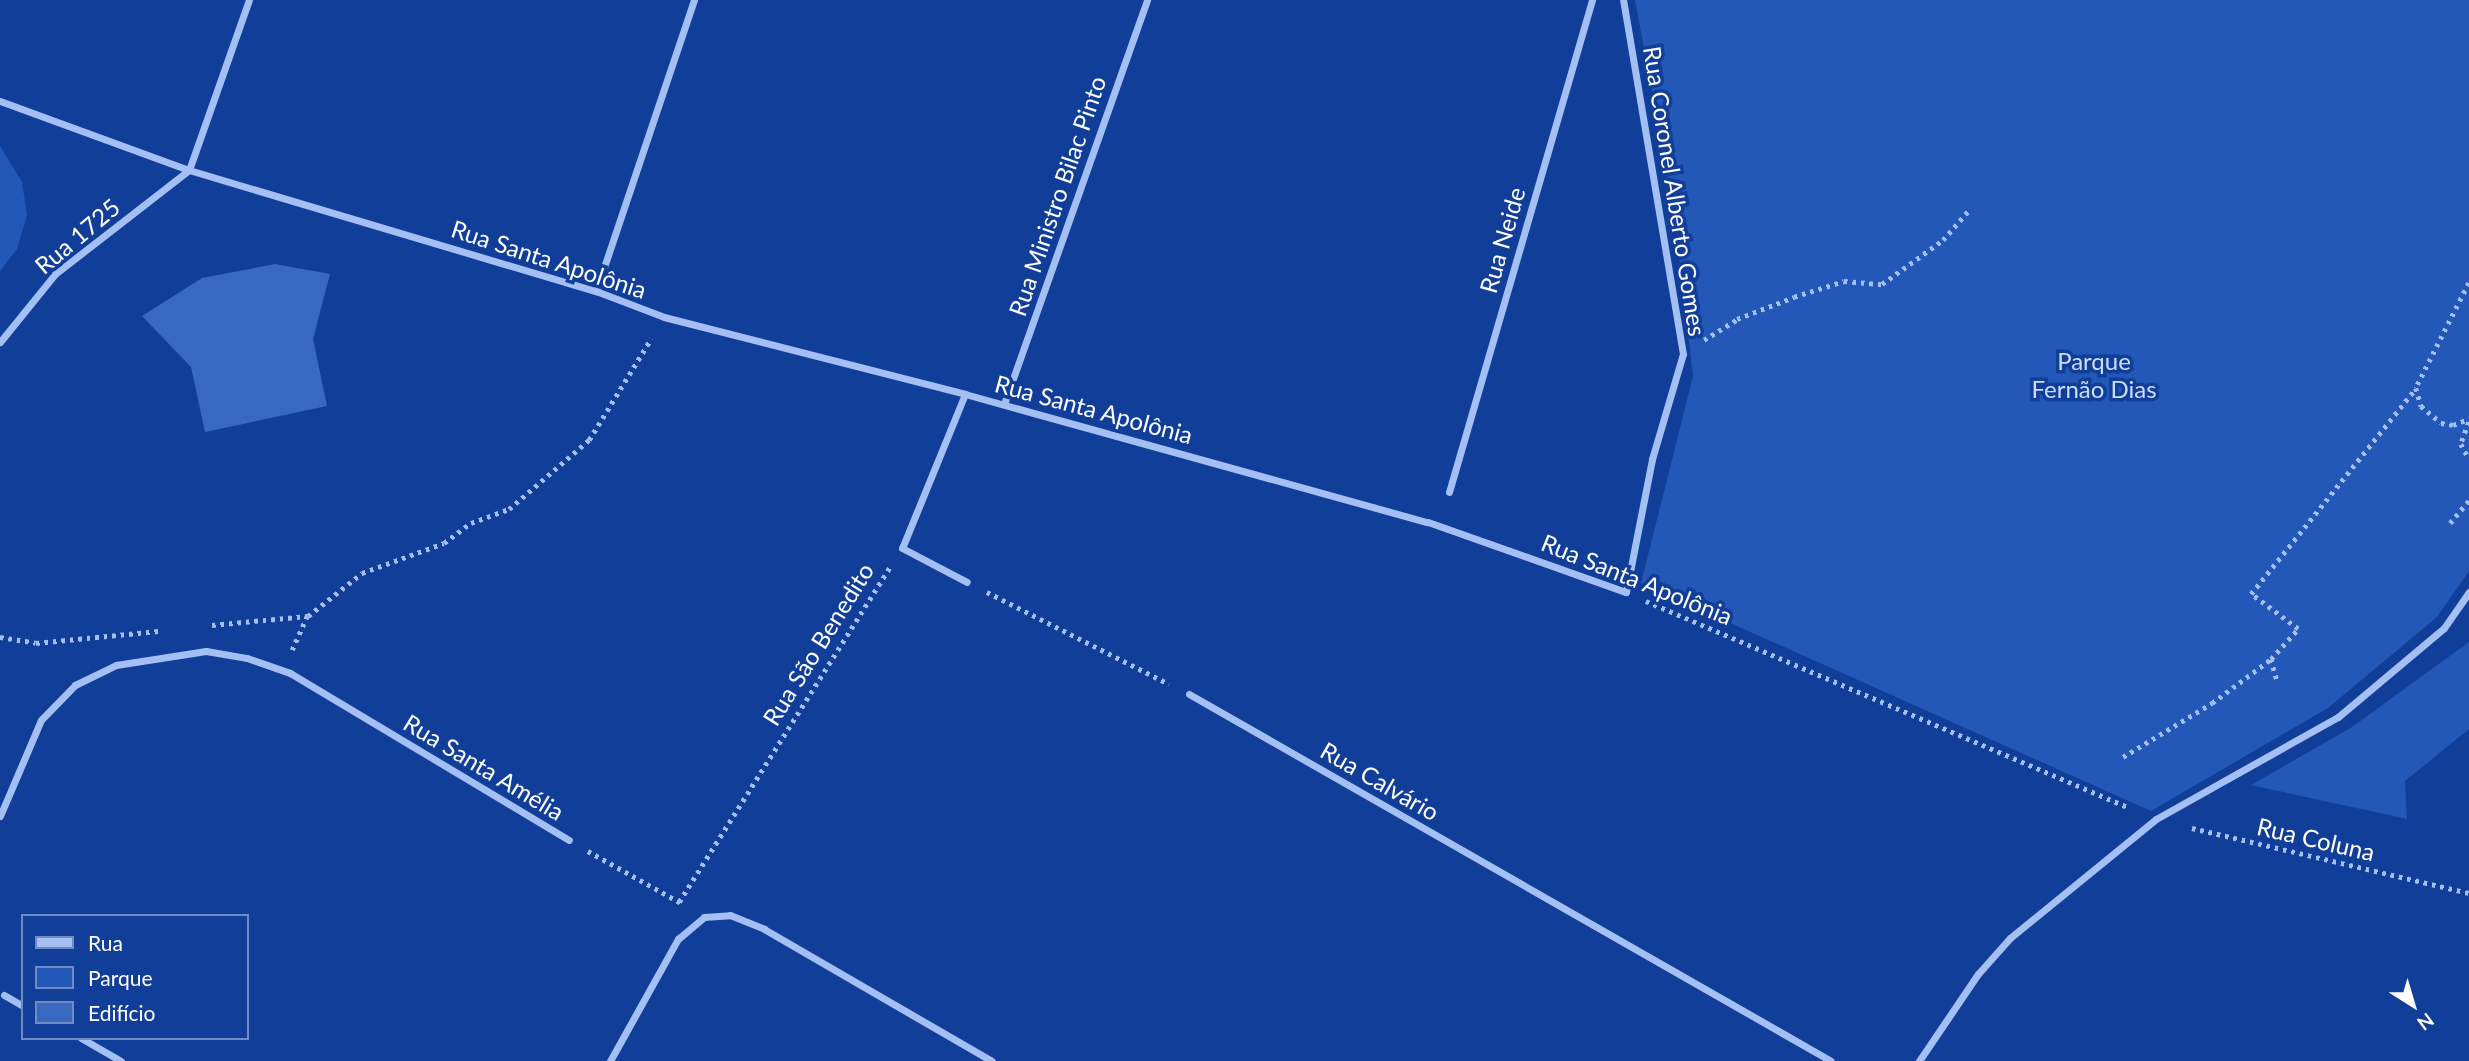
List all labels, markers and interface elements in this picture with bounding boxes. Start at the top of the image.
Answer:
street label: Rua Coronel Alberto Gomes [1638,44,1712,338]
street label: Rua Ministro Bilac Pinto [1002,72,1112,320]
street label: Rua Neide [1473,184,1531,296]
street label: Rua 1725 [29,192,125,280]
street label: Rua Santa Apolônia [447,214,651,304]
park label: Parque Fernão Dias [2031,347,2157,403]
street label: Rua Santa Apolônia [992,369,1196,449]
street label: Rua Santa Apolônia [1537,527,1737,631]
street label: Rua São Benedito [757,558,879,730]
street label: Rua Santa Amélia [398,708,570,826]
street label: Rua Calvário [1316,736,1444,826]
street label: Rua Coluna [2254,811,2378,867]
legend [21,914,248,1040]
text: Rua [88,930,123,955]
text: Parque [88,965,153,990]
north arrow [2378,970,2448,1040]
text: Edifício [88,1000,155,1025]
text: N [2413,1009,2439,1036]

